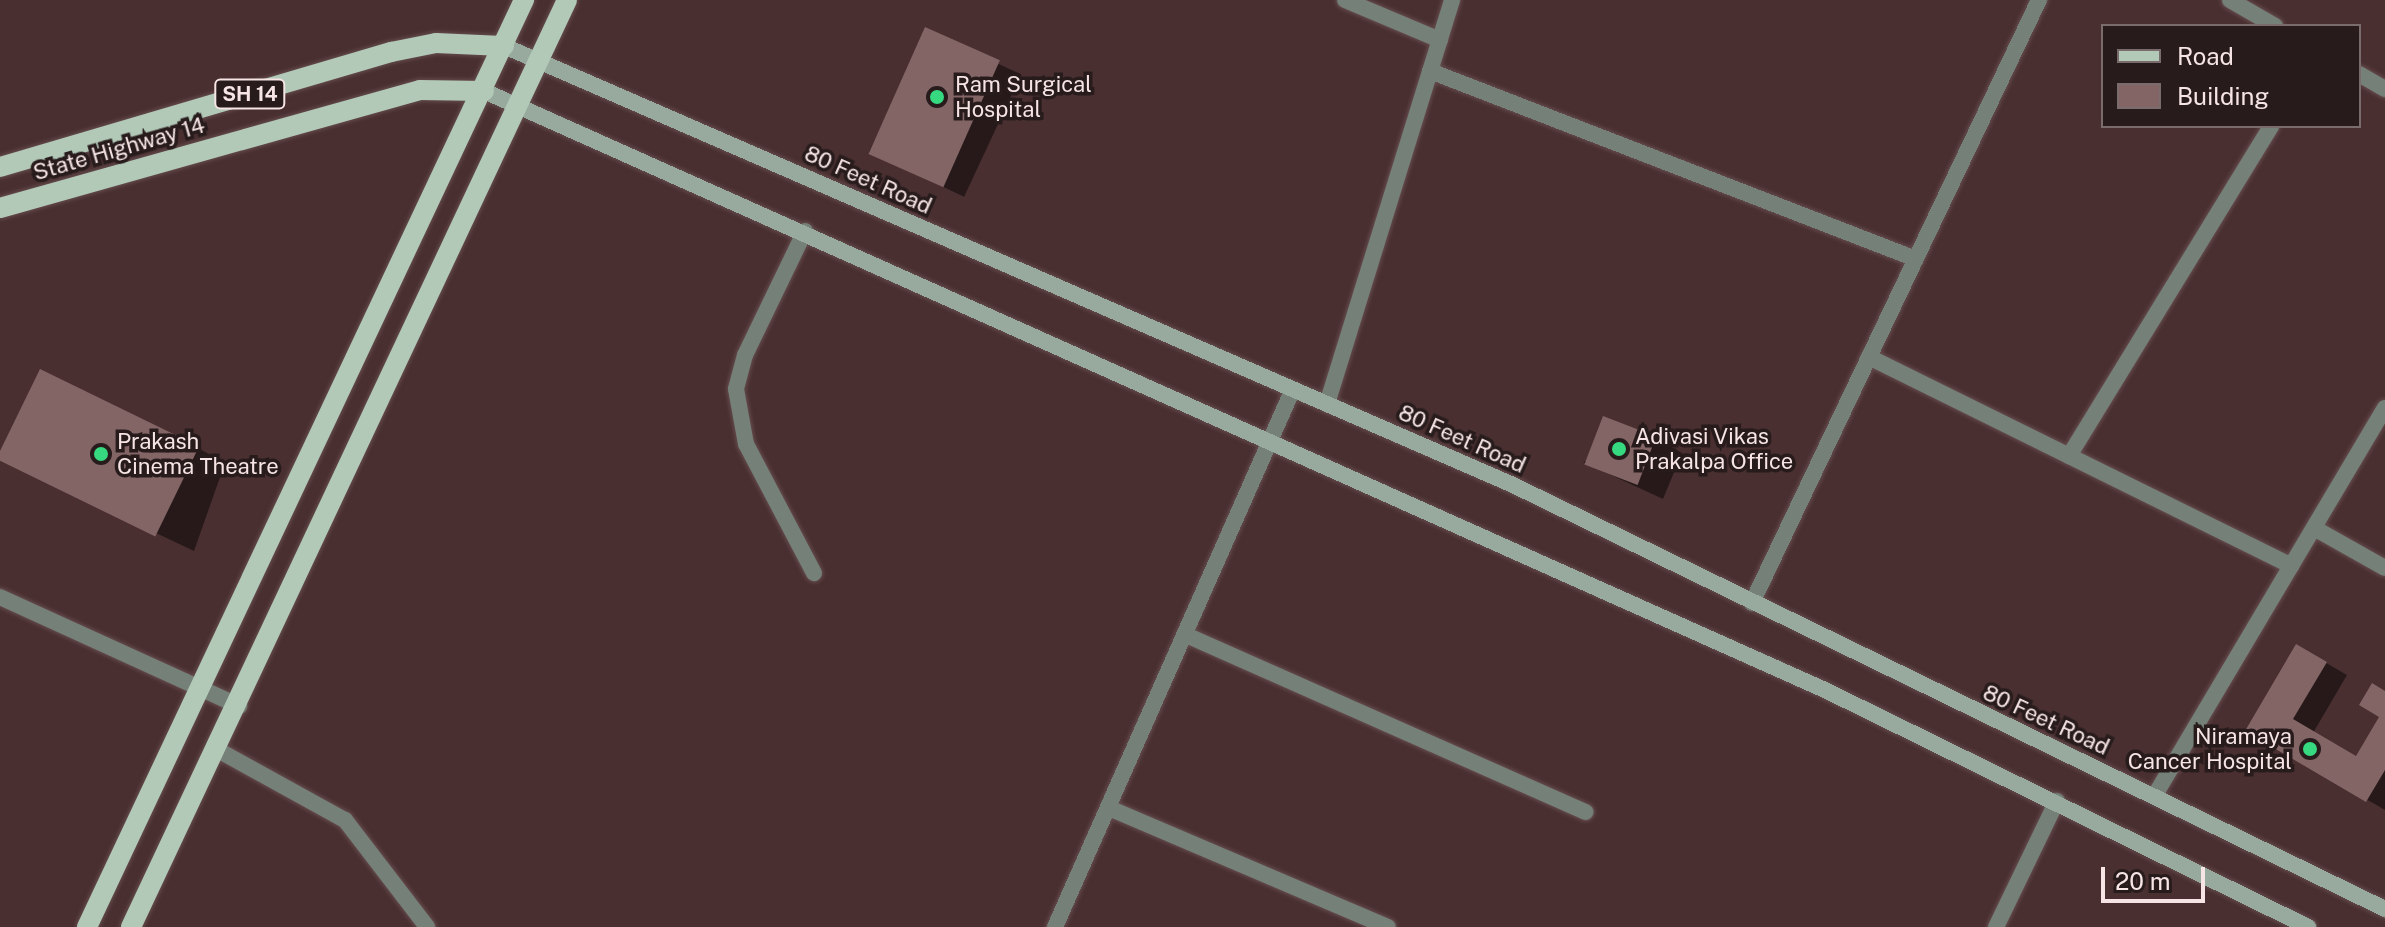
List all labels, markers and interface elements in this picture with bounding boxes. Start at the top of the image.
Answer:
legend [2101,24,2361,128]
text: Road [2177,42,2234,70]
place label: Ram Surgical Hospital [955,71,1092,122]
road number: SH 14 [214,78,286,110]
text: Building [2177,82,2269,110]
marker: Ram Surgical Hospital [926,86,948,108]
street label: State Highway 14 [30,112,208,186]
street label: 80 Feet Road [800,140,936,220]
street label: 80 Feet Road [1394,399,1530,479]
place label: Adivasi Vikas Prakalpa Office [1635,423,1793,474]
place label: Prakash Cinema Theatre [117,428,279,480]
marker: Adivasi Vikas Prakalpa Office [1610,440,1628,458]
marker: Prakash Cinema Theatre [92,445,110,463]
street label: 80 Feet Road [1979,679,2113,761]
place label: Niramaya Cancer Hospital [2128,723,2292,774]
marker: Niramaya Cancer Hospital [2299,738,2321,760]
scale bar [2105,851,2209,901]
text: 20 m [2115,867,2171,895]

